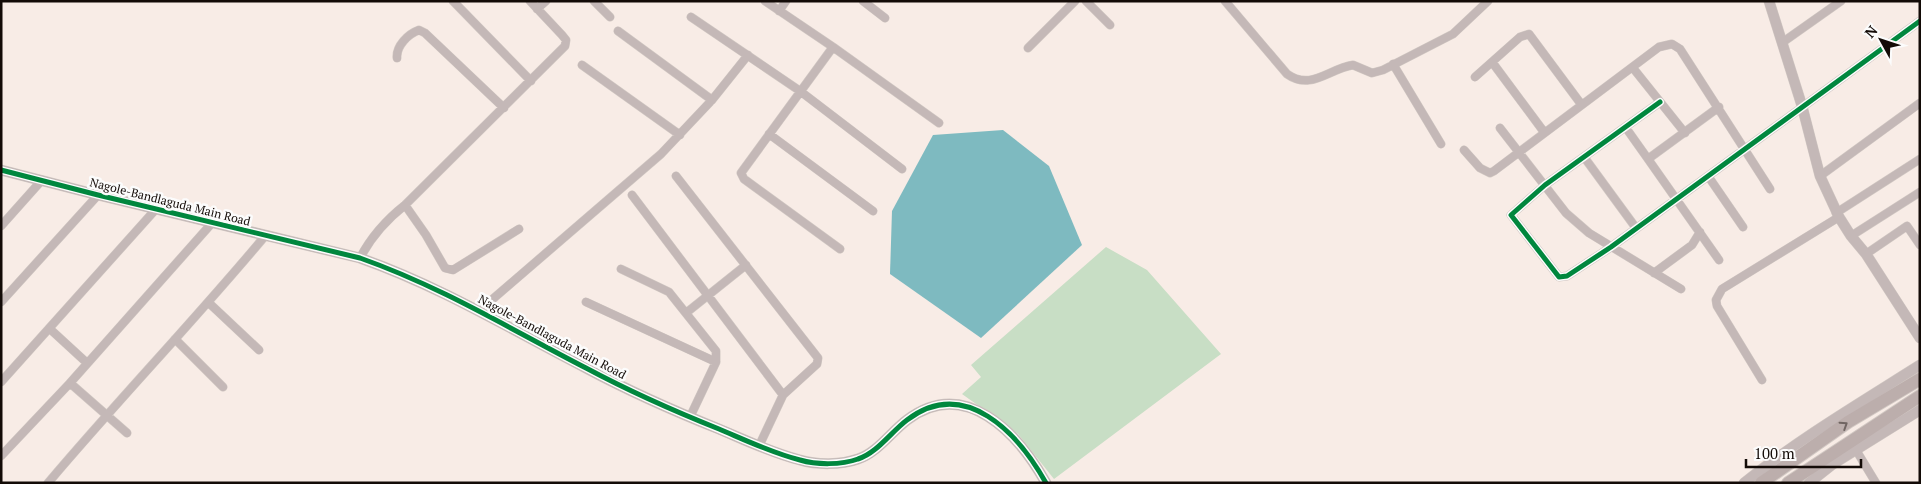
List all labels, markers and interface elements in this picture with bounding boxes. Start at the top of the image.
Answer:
north arrow [1856,15,1906,65]
text: N [1860,21,1882,41]
street label: Nagole-Bandlaguda Main Road [88,174,252,229]
street label: Nagole-Bandlaguda Main Road [476,291,629,382]
one-way arrow [1838,422,1848,431]
scale bar [1746,436,1861,468]
text: 100 m [1754,443,1795,463]

